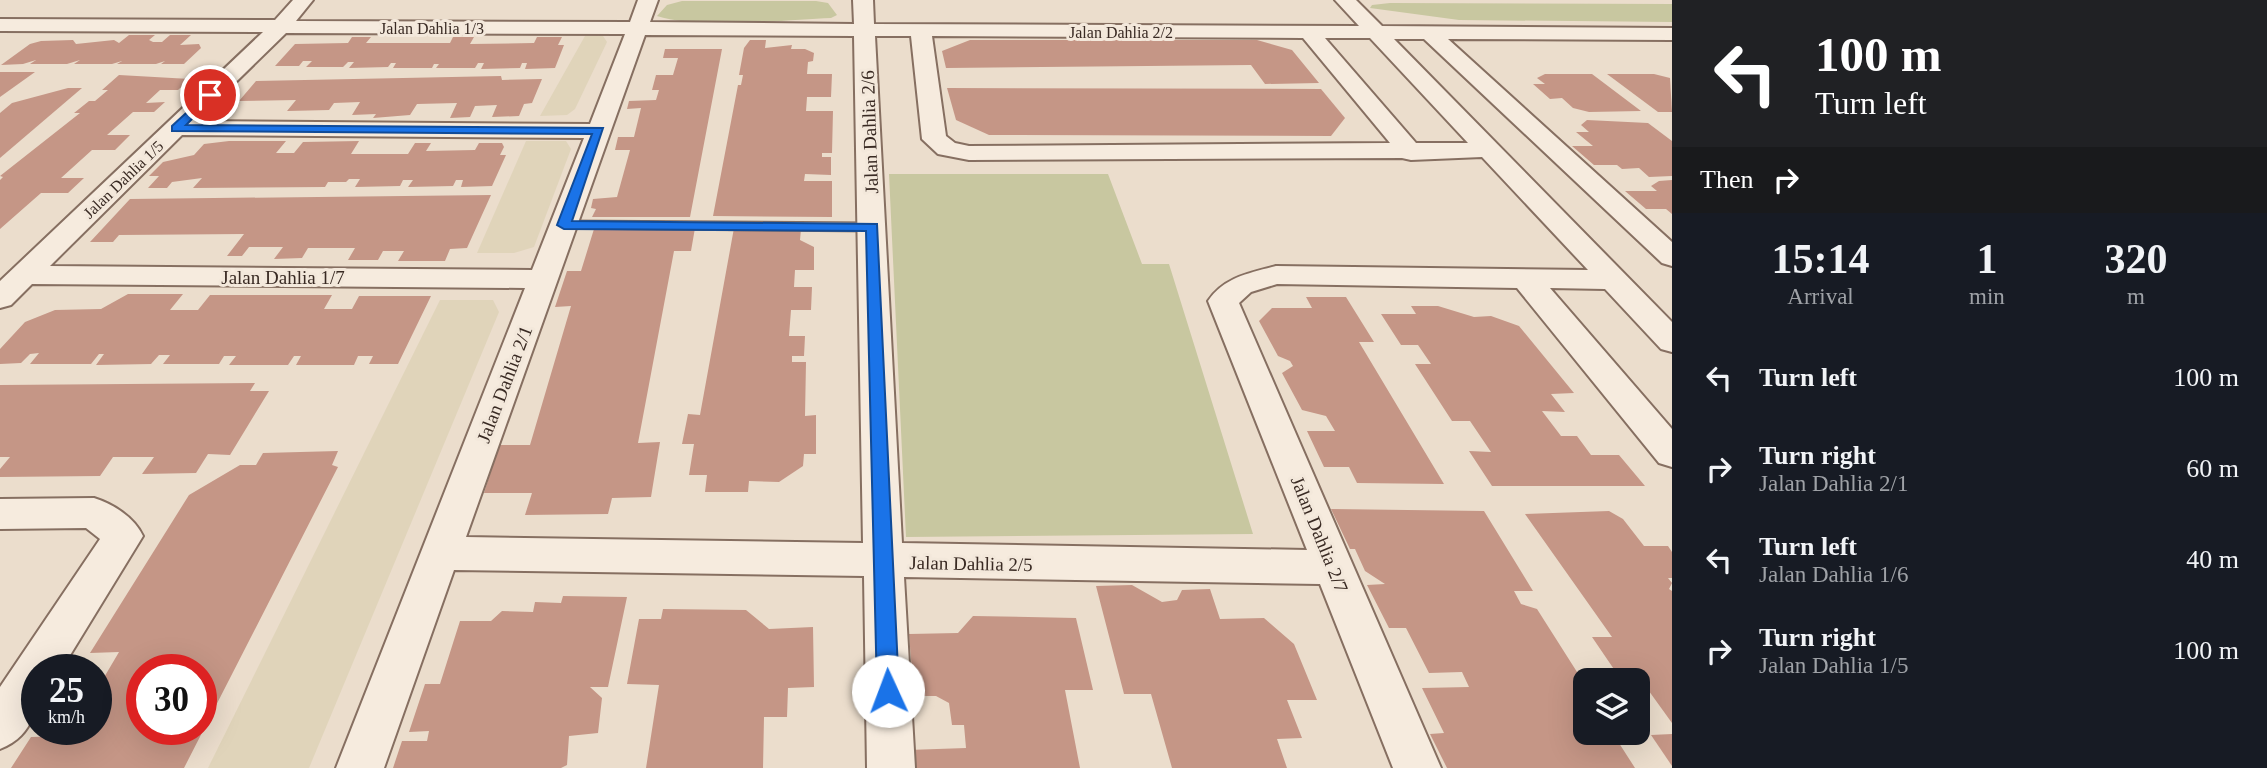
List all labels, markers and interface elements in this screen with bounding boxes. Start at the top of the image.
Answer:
street label: Jalan Dahlia 1/3 [380,20,484,37]
street label: Jalan Dahlia 2/2 [1069,24,1173,41]
text: 100 m [1815,27,1942,82]
icon: left [1700,28,1791,119]
pin [180,65,240,125]
street label: Jalan Dahlia 2/6 [857,70,882,194]
icon: arrive [191,76,229,114]
text: Turn left [1815,85,1927,121]
street label: Jalan Dahlia 1/5 [80,137,167,222]
icon: right [1767,161,1805,199]
text: Then [1700,165,1753,194]
text: 15:14 [1772,236,1870,282]
text: 1 [1976,236,1997,282]
text: 320 [2104,236,2167,282]
street label: Jalan Dahlia 1/7 [221,267,345,288]
text: Arrival [1787,284,1854,309]
text: min [1969,284,2005,309]
text: m [2127,284,2145,309]
street label: Jalan Dahlia 2/1 [473,323,536,446]
icon: left [1700,359,1738,397]
text: Turn left [1759,363,1857,392]
text: 100 m [2173,363,2239,392]
text: Turn right [1759,441,1876,470]
icon: right [1700,450,1738,488]
text: 60 m [2186,454,2239,483]
text: Jalan Dahlia 2/1 [1759,471,1908,496]
street label: Jalan Dahlia 2/7 [1287,473,1352,595]
text: Turn left [1759,532,1857,561]
icon: left [1700,541,1738,579]
text: 40 m [2186,545,2239,574]
street label: Jalan Dahlia 2/5 [909,552,1033,575]
text: Jalan Dahlia 1/6 [1759,562,1908,587]
text: Turn right [1759,623,1876,652]
icon: right [1700,632,1738,670]
text: 100 m [2173,636,2239,665]
text: Jalan Dahlia 1/5 [1759,653,1908,678]
speed limit sign: 30 [126,654,217,745]
position arrow [851,654,925,728]
map controls [1573,668,1650,745]
button: layers [1573,668,1650,745]
text: 25 [49,671,84,710]
text: km/h [48,707,85,727]

